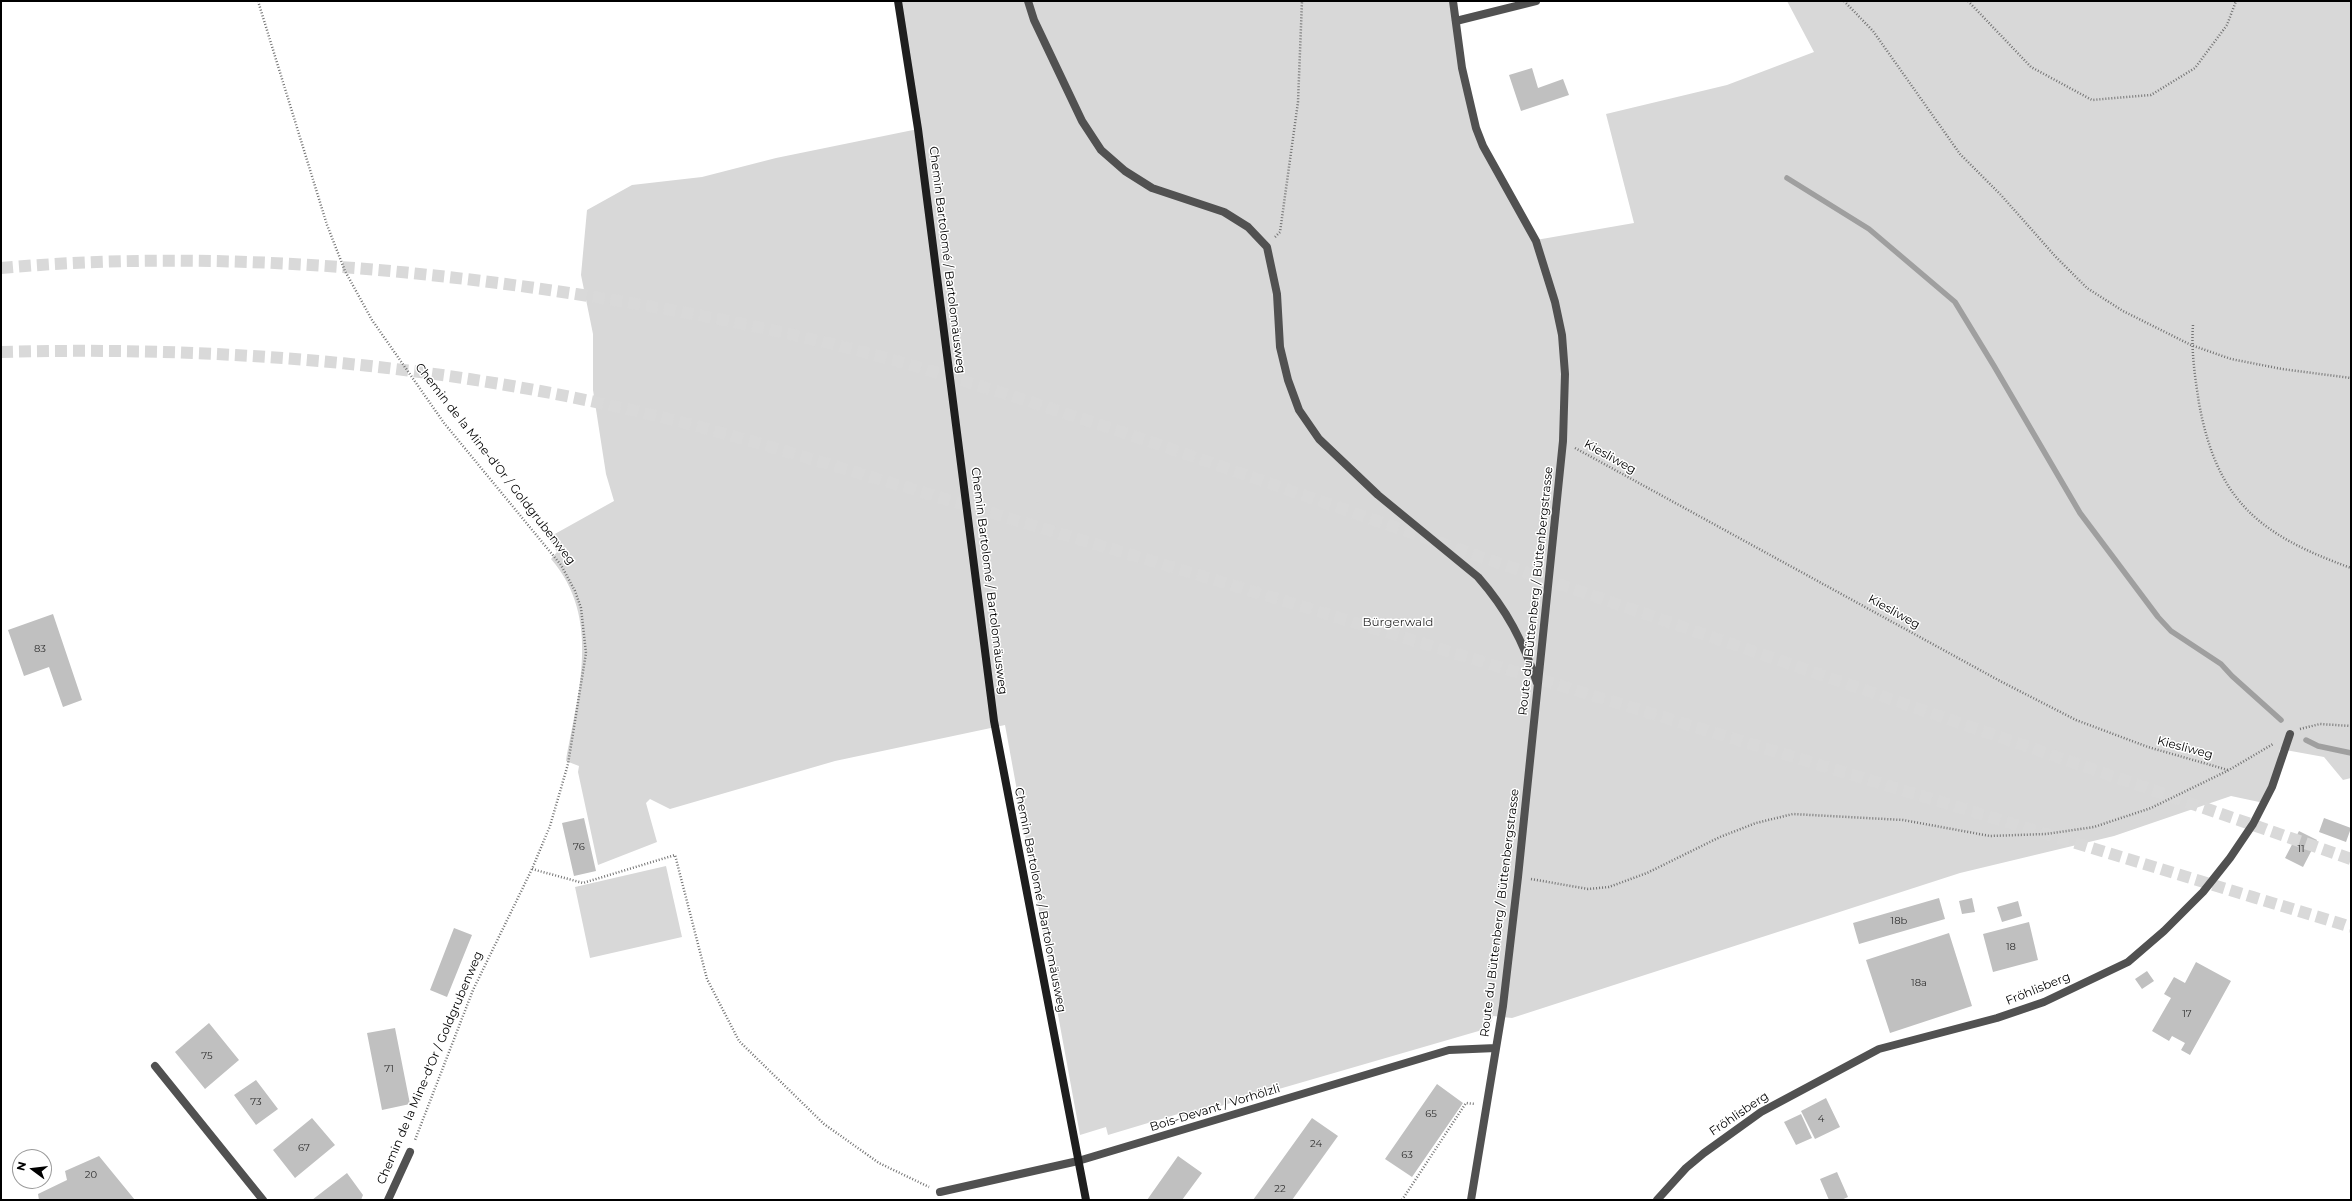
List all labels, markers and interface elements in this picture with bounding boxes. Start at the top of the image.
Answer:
street label: Chemin Bartolomé / Bartolomäusweg [926,146,968,374]
street label: Chemin de la Mine-d'Or / Goldgrubenweg [412,360,578,568]
street label: Kiesliweg [1582,437,1638,477]
street label: Route du Büttenberg / Büttenbergstrasse [1516,466,1556,716]
street label: Chemin Bartolomé / Bartolomäusweg [968,467,1010,695]
street label: Kiesliweg [1866,592,1922,632]
park label: Bürgerwald [1363,615,1433,629]
house number: 83 [34,643,46,655]
street label: Kiesliweg [2156,734,2214,762]
street label: Chemin Bartolomé / Bartolomäusweg [1011,786,1069,1014]
street label: Route du Büttenberg / Büttenbergstrasse [1478,788,1522,1038]
house number: 76 [573,841,585,853]
house number: 11 [2297,843,2305,855]
house number: 18b [1891,915,1907,927]
house number: 18 [2006,941,2016,953]
street label: Chemin de la Mine-d'Or / Goldgrubenweg [374,949,486,1187]
street label: Fröhlisberg [2004,970,2072,1008]
house number: 18a [1911,977,1927,989]
house number: 17 [2182,1008,2192,1020]
house number: 75 [201,1050,213,1062]
house number: 71 [384,1063,394,1075]
street label: Bois-Devant / Vorhölzli [1148,1081,1282,1135]
street label: Fröhlisberg [1707,1089,1771,1139]
house number: 73 [250,1096,262,1108]
house number: 65 [1425,1108,1437,1120]
house number: 4 [1818,1113,1824,1125]
house number: 24 [1310,1138,1322,1150]
house number: 67 [298,1142,310,1154]
north arrow [12,1149,52,1189]
house number: 63 [1401,1149,1413,1161]
text: N [13,1160,29,1172]
house number: 20 [85,1169,97,1181]
house number: 22 [1274,1183,1286,1195]

